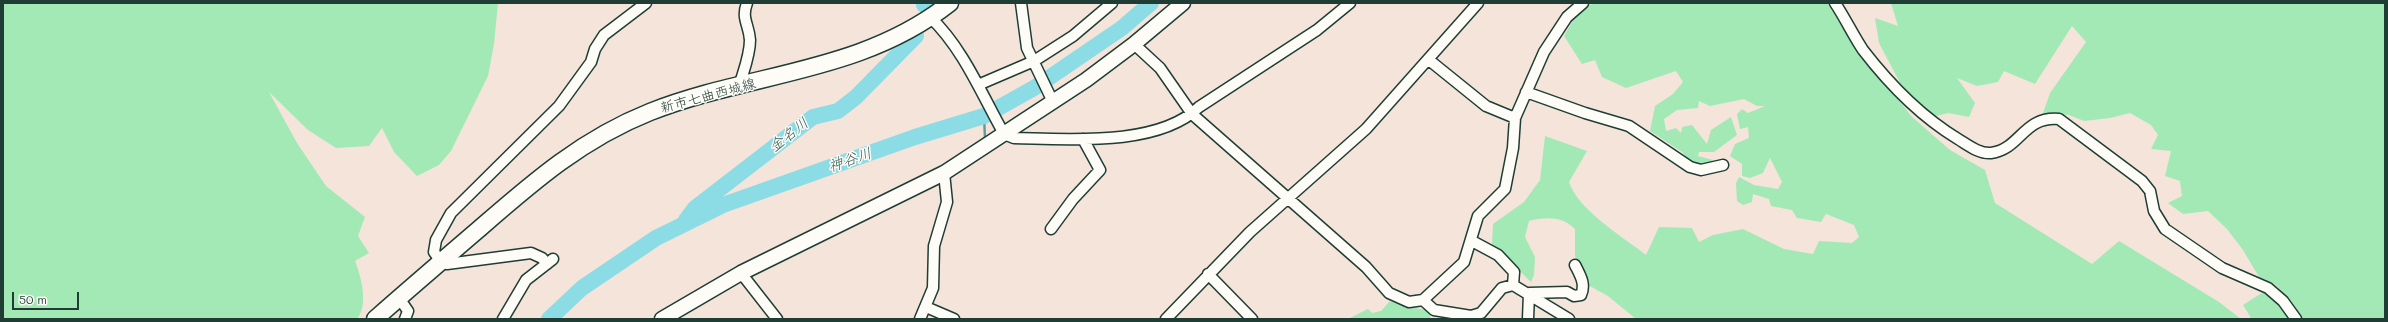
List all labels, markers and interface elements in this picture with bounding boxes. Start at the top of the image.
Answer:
street label: 新市七曲西城線 [658,75,758,117]
water label: 金名川 [766,114,812,156]
water label: 神谷川 [826,144,874,176]
scale bar [14,284,81,310]
text: 50 m [19,291,47,307]

